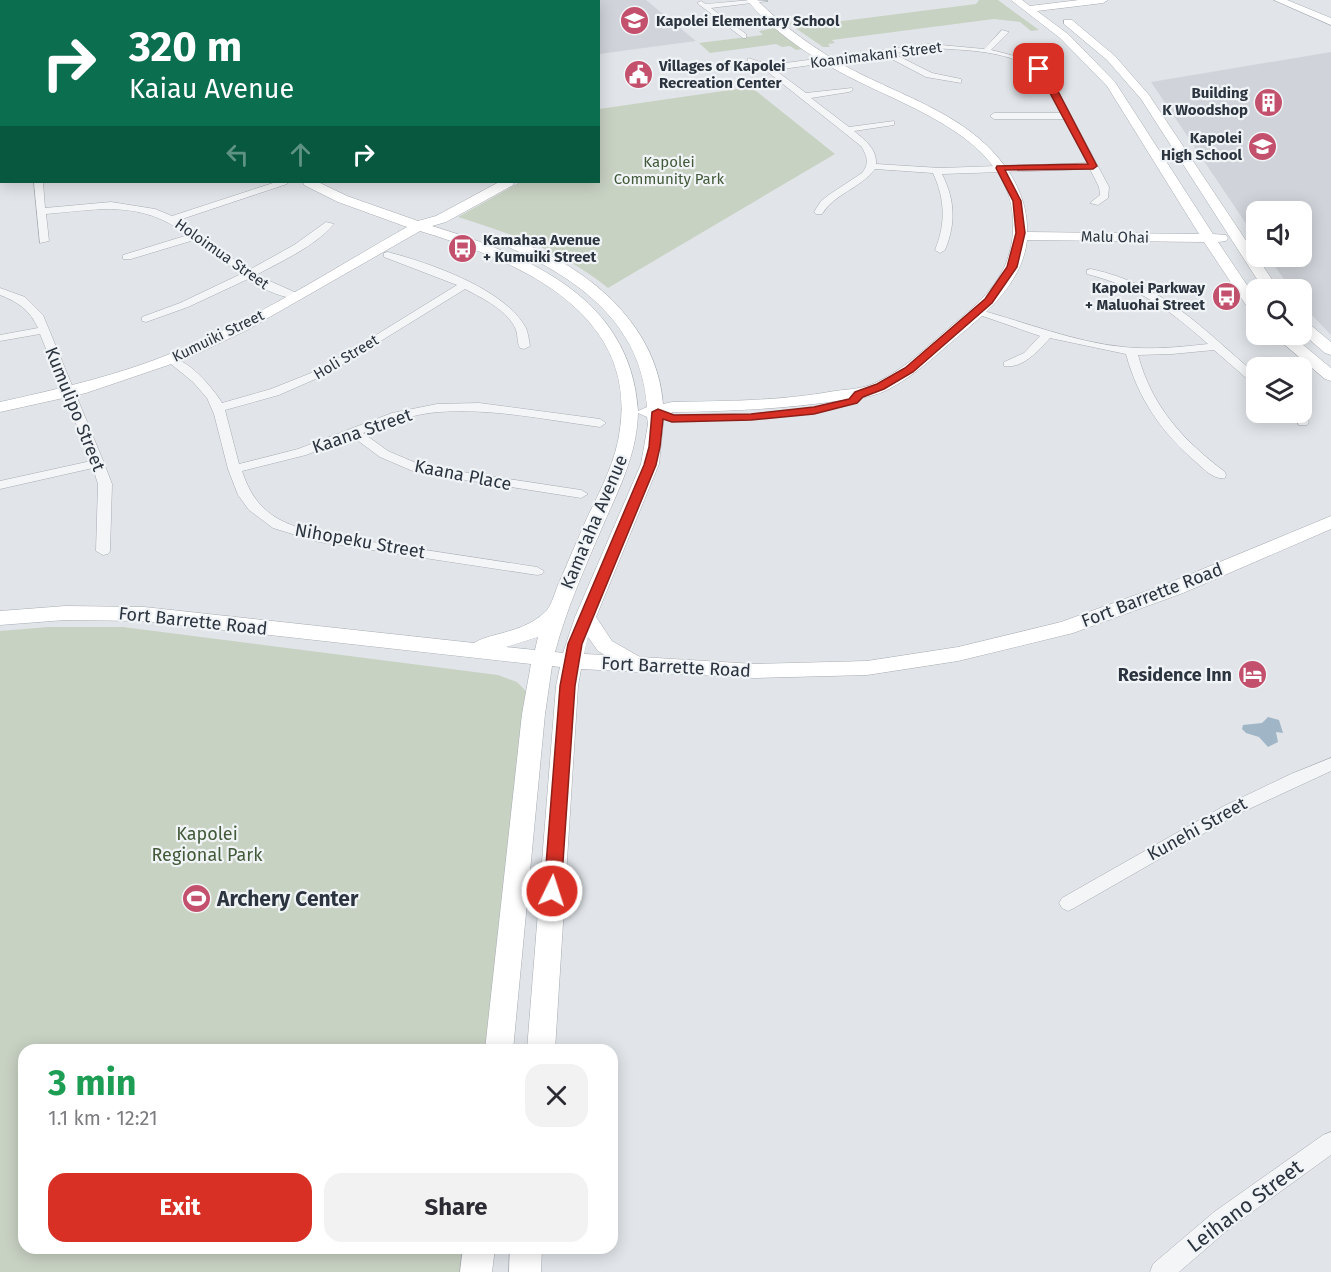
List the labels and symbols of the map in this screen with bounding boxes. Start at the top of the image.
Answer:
school or university icon: Kapolei Elementary School [619,5,651,37]
place label: Kapolei Elementary School [656,12,840,30]
street label: Koanimakani Street [809,38,944,72]
pin [1013,43,1064,94]
place label: Villages of Kapolei Recreation Center [658,57,786,92]
public building icon: Villages of Kapolei Recreation Center [622,59,654,91]
place label: Building K Woodshop [1162,84,1249,119]
building icon: Building K Woodshop [1253,86,1285,118]
place label: Kapolei High School [1161,129,1243,164]
school or university icon: Kapolei High School [1247,131,1279,163]
park label: Kapolei Community Park [614,153,725,188]
street label: Holoimua Street [172,215,273,293]
street label: Malu Ohai [1081,227,1149,247]
place label: Kamahaa Avenue + Kumuiki Street [483,231,600,266]
bus stop icon: Kamahaa Avenue + Kumuiki Street [446,233,478,265]
place label: Kapolei Parkway + Maluohai Street [1085,279,1205,314]
bus stop icon: Kapolei Parkway + Maluohai Street [1210,281,1242,313]
street label: Kumuiki Street [169,306,267,366]
street label: Holi Street [310,330,382,383]
street label: Kumulipo Street [40,344,110,475]
street label: Kaana Street [309,404,415,458]
street label: Kama'aha Avenue [556,452,632,592]
street label: Kaana Place [413,455,513,495]
street label: Nihopeku Street [293,519,427,563]
street label: Fort Barrette Road [1078,558,1226,632]
street label: Fort Barrette Road [117,602,269,640]
street label: Fort Barrette Road [601,652,751,682]
hotel icon: Residence Inn [1237,659,1269,691]
place label: Residence Inn [1118,664,1232,686]
street label: Kunehi Street [1143,792,1251,865]
park label: Kapolei Regional Park [151,823,263,866]
position arrow [520,859,584,923]
sports icon: Archery Center [180,883,212,915]
place label: Archery Center [216,886,359,912]
street label: Leihano Street [1182,1154,1308,1258]

